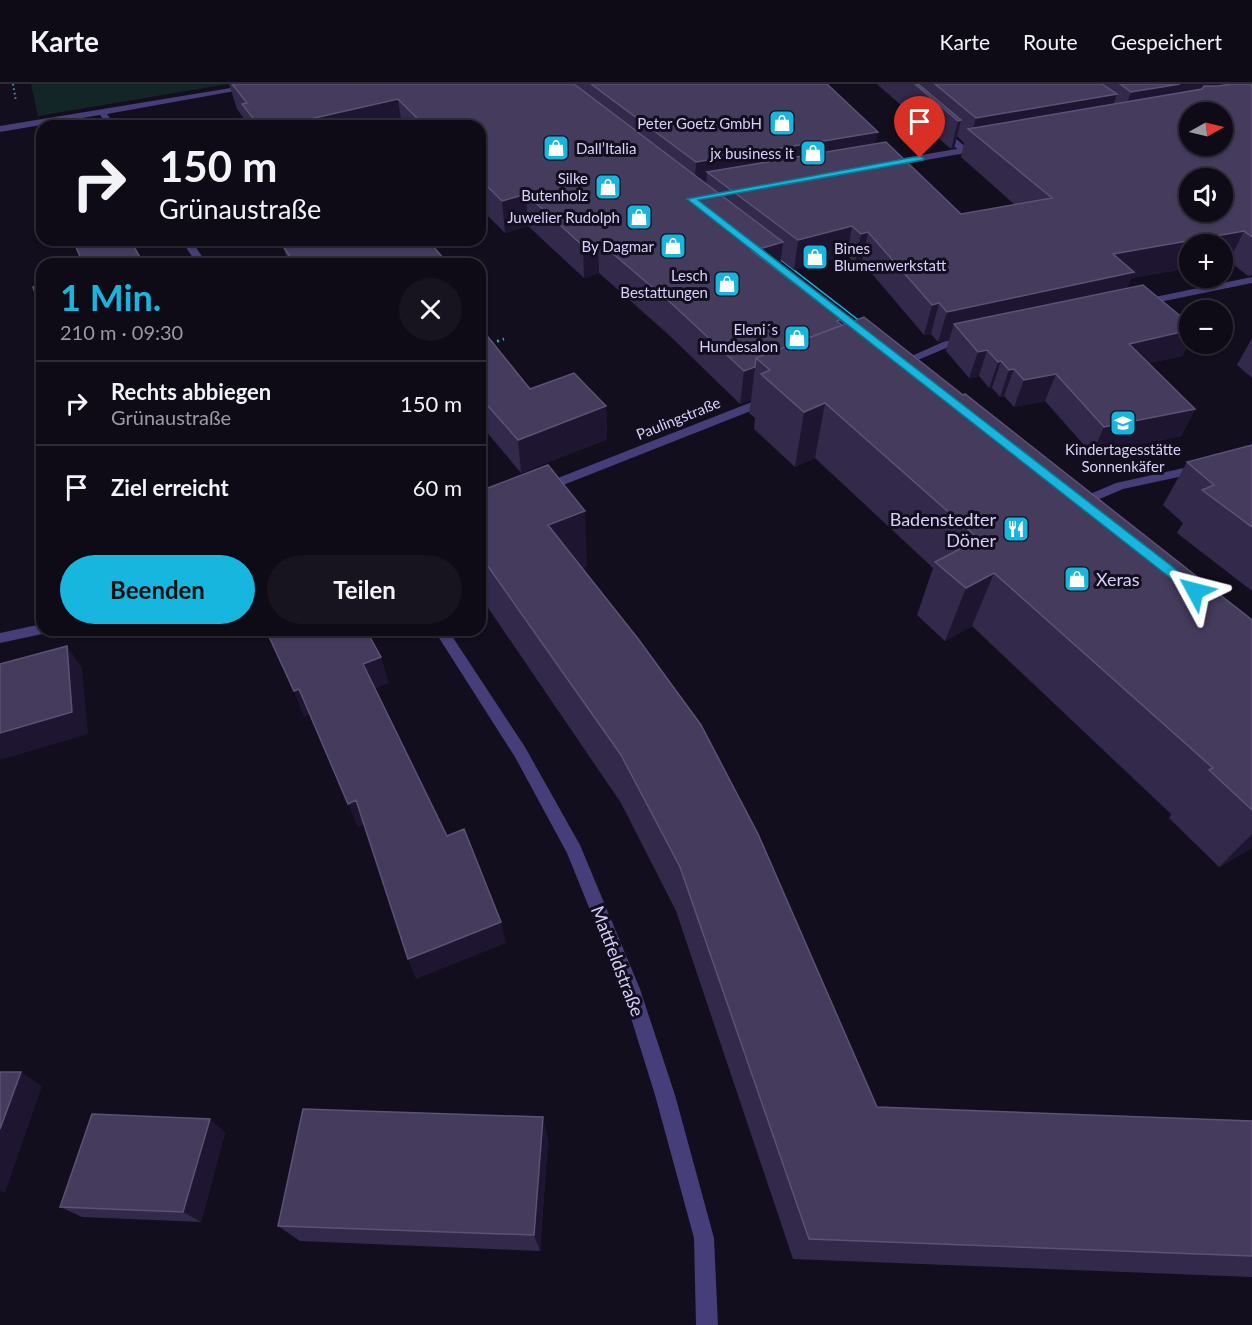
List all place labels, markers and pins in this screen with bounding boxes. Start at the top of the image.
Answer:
pin [894,96,945,158]
shop icon: Peter Goetz GmbH [767,108,797,138]
place label: Peter Goetz GmbH [637,114,762,132]
shop icon: Dall’Italia [541,133,571,163]
shop icon: jx business it [798,138,828,168]
place label: Dall’Italia [576,139,636,157]
place label: jx business it [709,144,795,162]
place label: Silke Butenholz [521,169,588,204]
shop icon: Silke Butenholz [593,172,623,202]
shop icon: Juwelier Rudolph [624,202,654,232]
place label: Juwelier Rudolph [507,208,620,226]
shop icon: By Dagmar [658,231,688,261]
place label: By Dagmar [582,237,655,255]
place label: Bines Blumenwerkstatt [834,239,947,274]
shop icon: Bines Blumenwerkstatt [800,242,830,272]
place label: Lesch Bestattungen [620,266,708,301]
shop icon: Lesch Bestattungen [712,269,742,299]
place label: Eleni´s Hundesalon [699,320,778,355]
shop icon: Eleni´s Hundesalon [782,323,812,353]
school or university icon: Kindertagesstätte Sonnenkäfer [1108,408,1138,438]
place label: Kindertagesstätte Sonnenkäfer [1065,440,1181,475]
place label: Badenstedter Döner [890,508,996,551]
restaurant icon: Badenstedter Döner [1001,514,1031,544]
shop icon: Xeras [1062,564,1092,594]
place label: Xeras [1096,568,1140,590]

